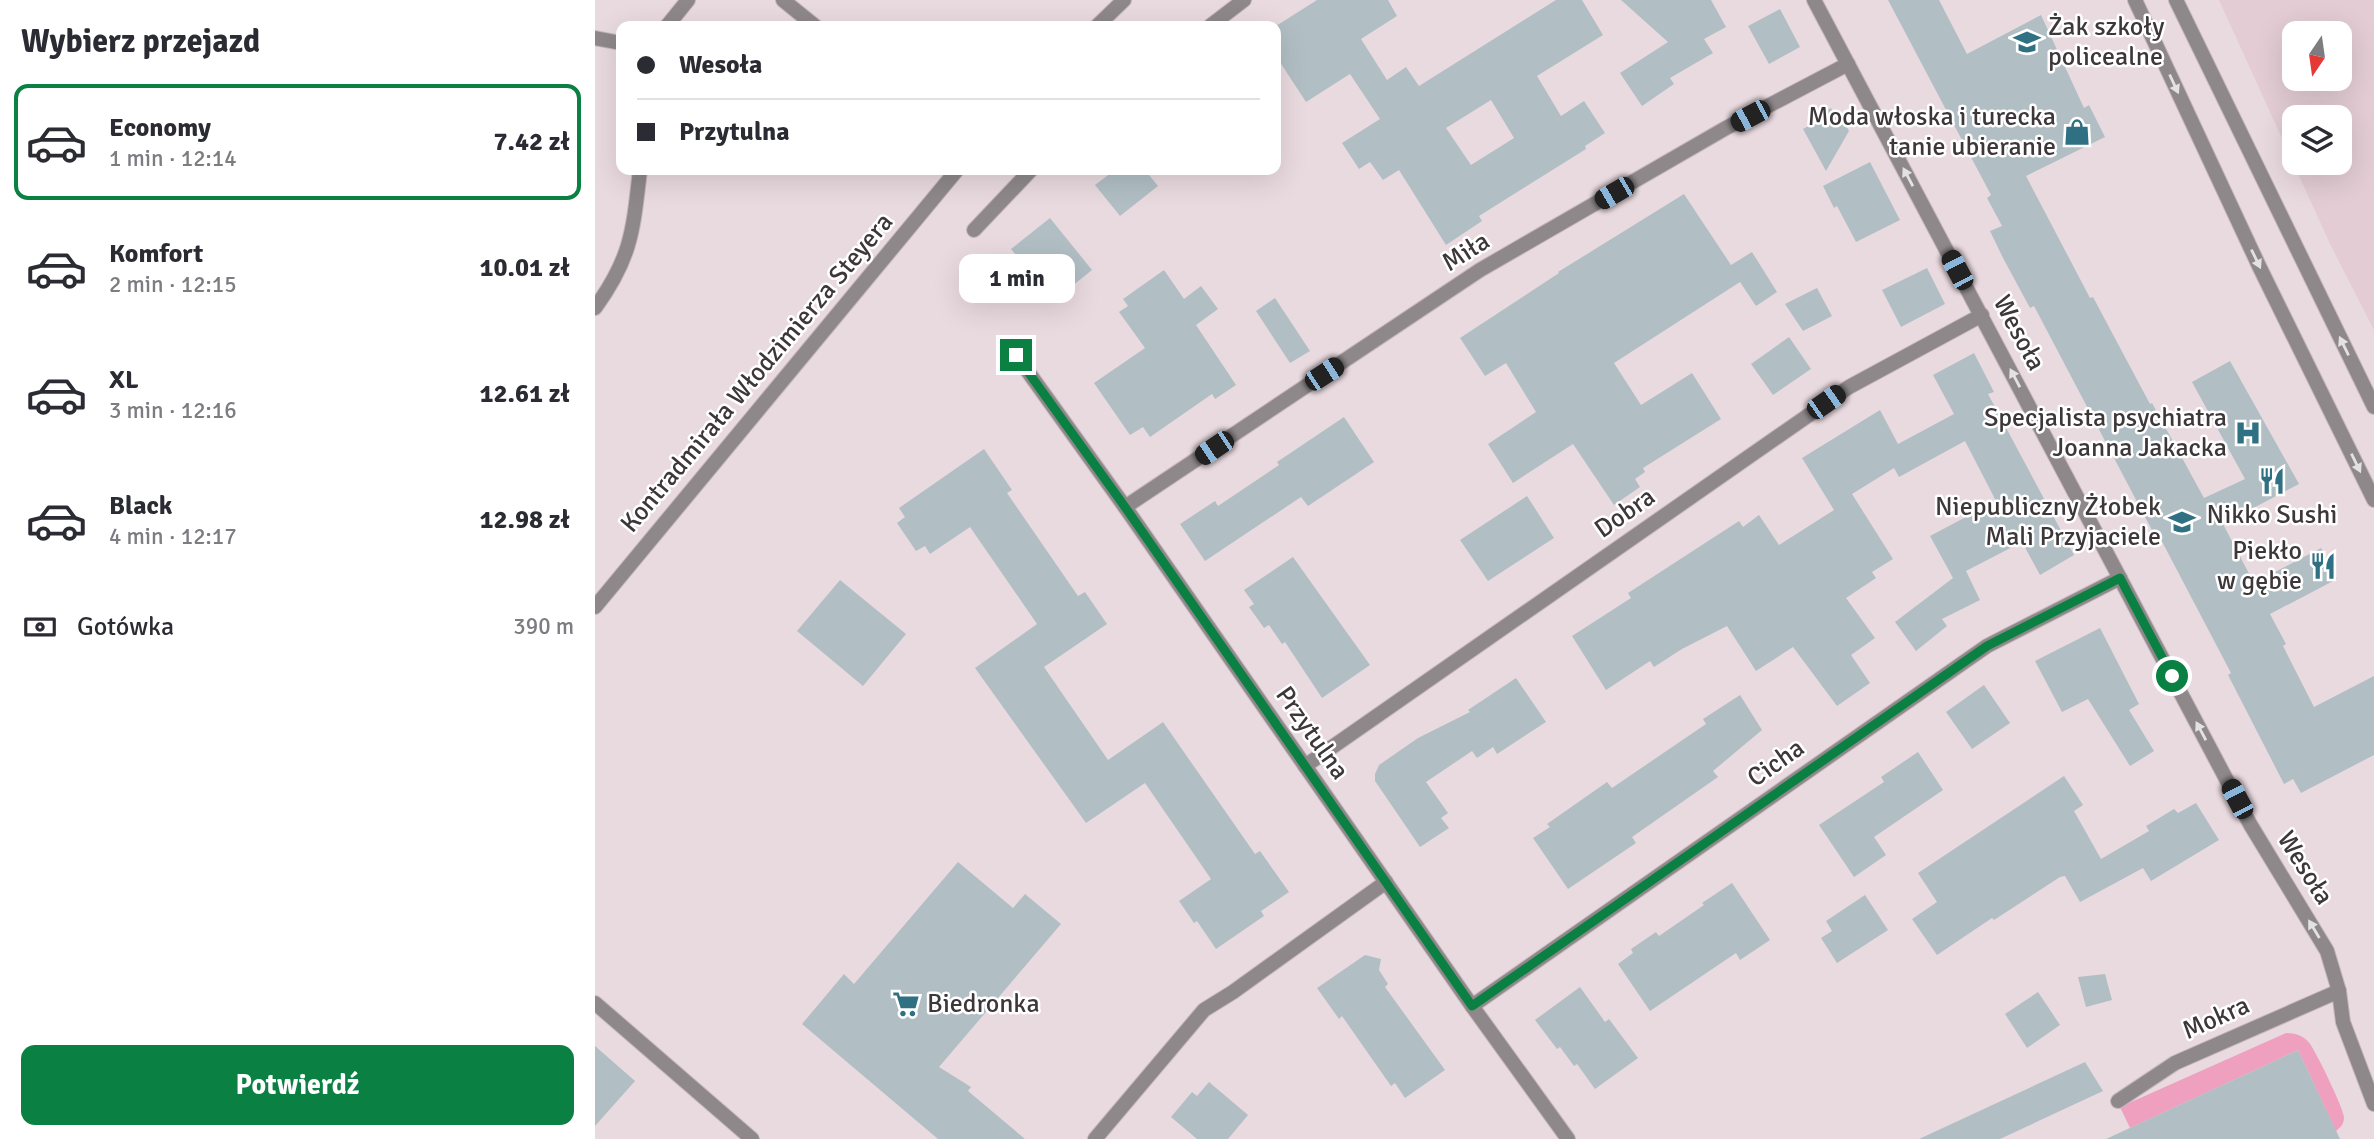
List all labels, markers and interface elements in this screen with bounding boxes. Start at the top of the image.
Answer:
place label: Żak szkoły policealne [2048,11,2164,73]
north arrow [2282,21,2352,91]
map controls [2282,21,2352,175]
text: Wybierz przejazd [21,22,260,61]
school or university icon: Żak szkoły policealne [2012,27,2042,57]
text: Wesoła [679,49,762,81]
one-way arrow [2168,74,2180,94]
car [1727,97,1774,135]
place label: Moda włoska i turecka tanie ubieranie [1808,101,2056,163]
button: layers [2282,105,2352,175]
icon: car [25,111,88,174]
text: Economy [109,112,211,144]
text: Przytulna [679,116,790,148]
shop icon: Moda włoska i turecka tanie ubieranie [2062,117,2092,147]
text: 7.42 zł [494,126,570,158]
text: 1 min · 12:14 [109,144,237,173]
one-way arrow [1902,168,1914,187]
car [1591,173,1638,213]
street label: Kontradmirała Włodzimierza Steyera [614,207,900,539]
street label: Miła [1436,225,1496,279]
icon: car [25,237,88,300]
text: Komfort [109,238,203,270]
car [1938,247,1977,293]
one-way arrow [2251,248,2262,269]
text: 10.01 zł [479,252,570,284]
callout: 1 min [958,254,1074,302]
text: 1 min [989,264,1045,293]
text: 2 min · 12:15 [109,270,237,299]
street label: Wesoła [1986,290,2052,376]
one-way arrow [2338,336,2350,356]
route end [1000,339,1032,371]
car [1301,354,1348,394]
icon: car [25,363,88,426]
text: XL [109,364,139,396]
one-way arrow [2009,368,2021,388]
text: 12.61 zł [479,378,570,410]
car [1803,381,1850,423]
text: 3 min · 12:16 [109,396,237,425]
place label: Specjalista psychiatra Joanna Jakacka [1984,402,2227,464]
hospital icon: Specjalista psychiatra Joanna Jakacka [2233,418,2263,448]
car [1191,428,1238,468]
one-way arrow [2350,453,2362,473]
restaurant icon: Nikko Sushi [2257,466,2287,496]
street label: Dobra [1589,481,1661,545]
icon: car [25,489,88,552]
text: Black [109,490,172,522]
place label: Niepubliczny Żłobek Mali Przyjaciele [1935,491,2161,553]
place label: Nikko Sushi [2207,499,2337,531]
text: 12.98 zł [479,504,570,536]
school or university icon: Niepubliczny Żłobek Mali Przyjaciele [2167,507,2197,537]
text: 4 min · 12:17 [109,522,237,551]
place label: Piekło w gębie [2217,535,2302,597]
restaurant icon: Piekło w gębie [2308,551,2338,581]
icon: cash [21,608,59,646]
text: Gotówka [77,611,174,643]
text: 390 m [513,612,574,641]
route start [2156,660,2188,692]
street label: Przytulna [1268,680,1356,786]
one-way arrow [2195,721,2206,741]
street label: Cicha [1741,732,1811,794]
car [2218,776,2257,822]
street label: Wesoła [2270,825,2340,911]
one-way arrow [2307,919,2320,938]
place label: Biedronka [927,988,1040,1020]
supermarket icon: Biedronka [891,989,921,1019]
street label: Mokra [2177,989,2255,1047]
button: Potwierdź [21,1045,574,1125]

